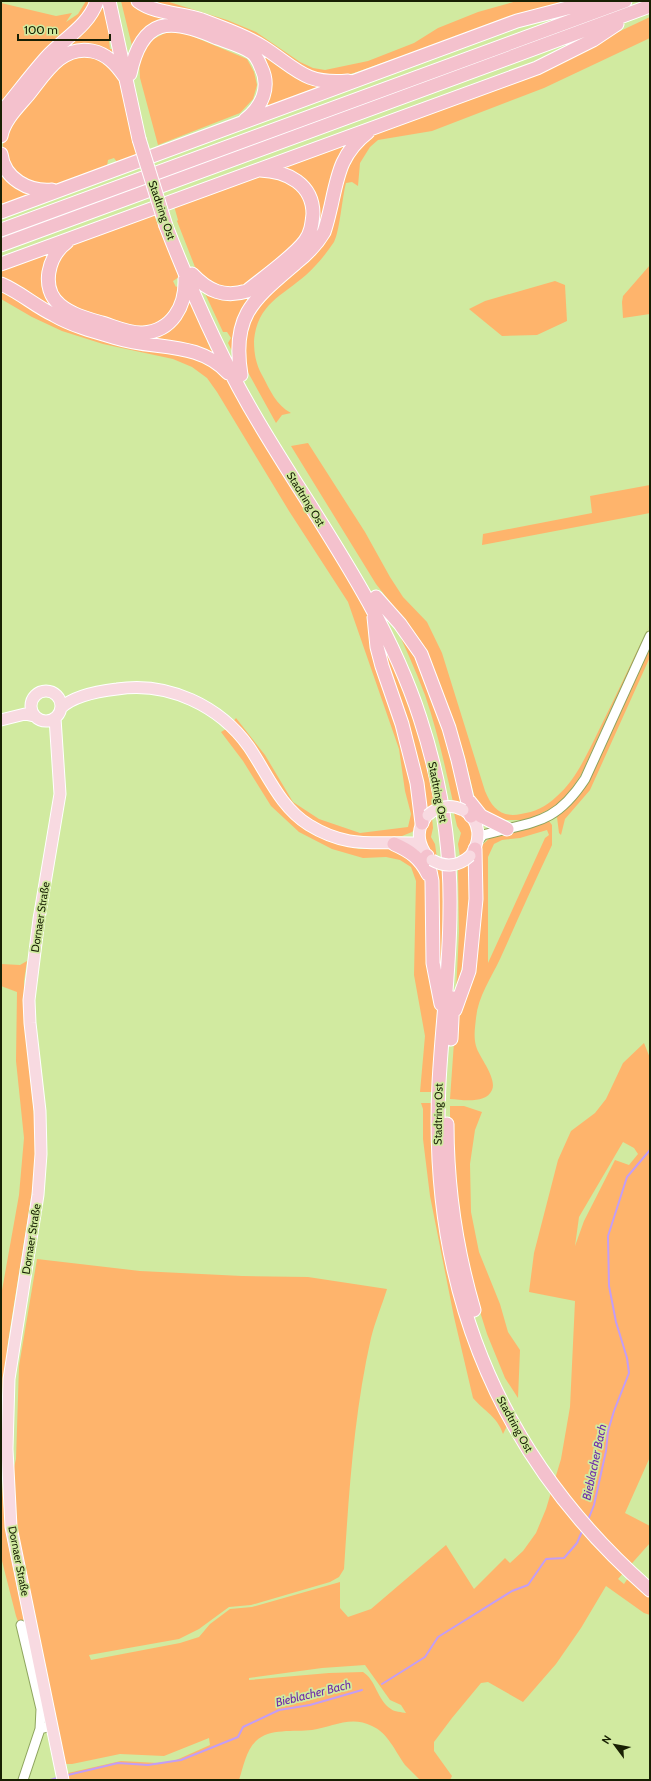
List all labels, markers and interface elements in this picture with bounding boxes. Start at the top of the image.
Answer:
scale bar [18,16,110,42]
text: 100 m [24,22,58,37]
street label: Stadtring Ost [145,179,179,242]
street label: Stadtring Ost [284,469,328,529]
street label: Stadtring Ost [425,760,451,824]
street label: Dornaer Straße [28,880,53,953]
street label: Stadtring Ost [430,1083,446,1145]
street label: Dornaer Straße [19,1202,44,1275]
street label: Stadtring Ost [494,1394,536,1455]
water label: Bieblacher Bach [579,1423,609,1501]
street label: Dornaer Straße [5,1525,33,1598]
water label: Bieblacher Bach [274,1676,352,1710]
north arrow [595,1725,635,1765]
text: N [599,1733,615,1747]

